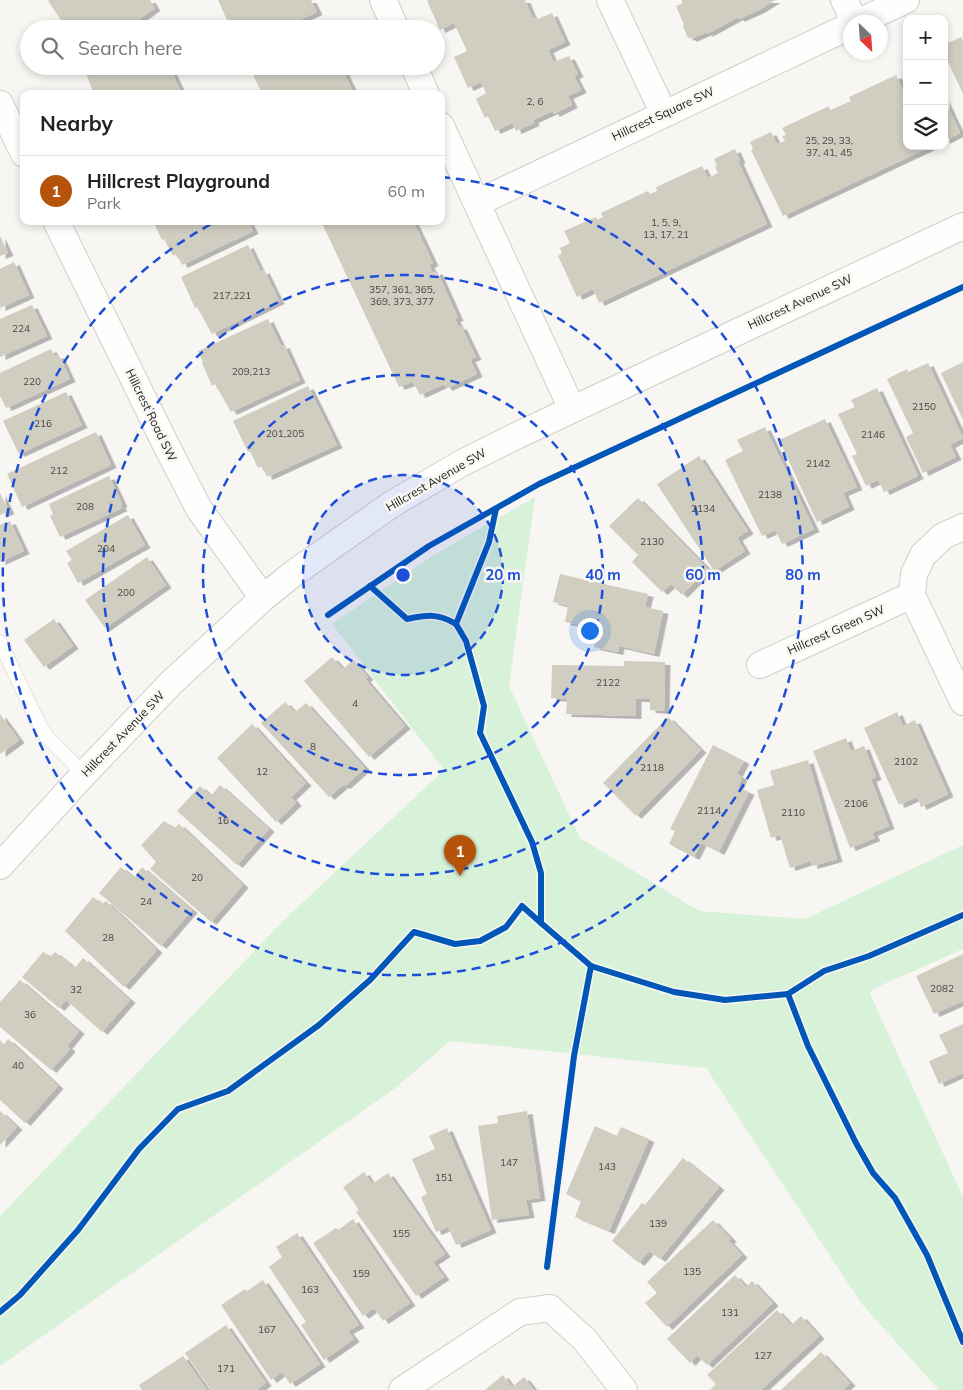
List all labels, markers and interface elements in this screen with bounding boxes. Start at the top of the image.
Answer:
north arrow [843,15,888,60]
map controls [903,15,948,150]
button: + [903,15,948,60]
search box [20,20,445,75]
icon: search [38,34,66,62]
text: Search here [78,36,182,60]
button: − [903,60,948,105]
street label: Hillcrest Square SW [609,83,716,144]
house number: 2, 6 [527,95,543,108]
button: layers [903,105,948,150]
text: Nearby [40,110,113,136]
house number: 25, 29, 33, 37, 41, 45 [805,134,853,159]
text: Hillcrest Playground [87,169,270,193]
text: 1 [51,181,61,201]
text: 60 m [388,181,425,201]
text: Park [87,193,121,213]
house number: 1, 5, 9, 13, 17, 21 [643,216,689,241]
street label: Hillcrest Avenue SW [745,271,854,332]
house number: 357, 361, 365, 369, 373, 377 [369,283,435,308]
house number: 217,221 [213,289,251,302]
house number: 224 [12,322,30,335]
house number: 209,213 [232,365,270,378]
street label: Hillcrest Road SW [123,366,180,463]
house number: 220 [23,375,41,388]
house number: 2150 [912,400,936,413]
house number: 216 [34,417,52,430]
house number: 201,205 [266,427,304,440]
house number: 2146 [861,428,885,441]
street label: Hillcrest Avenue SW [383,445,489,514]
house number: 2142 [806,457,830,470]
house number: 212 [50,464,68,477]
house number: 2138 [758,488,782,501]
house number: 208 [76,500,94,513]
house number: 2134 [691,502,715,515]
house number: 2130 [640,535,664,548]
house number: 204 [97,542,115,555]
text: 20 m [485,565,521,584]
text: 40 m [585,565,621,584]
text: 60 m [685,565,721,584]
text: 80 m [785,565,821,584]
centre of rings [394,566,412,584]
house number: 200 [117,586,135,599]
street label: Hillcrest Green SW [785,601,887,658]
your location [577,618,603,644]
house number: 2122 [596,676,620,689]
street label: Hillcrest Avenue SW [78,688,167,780]
house number: 4 [352,697,358,710]
house number: 8 [310,740,316,753]
house number: 2102 [894,755,918,768]
house number: 2118 [640,761,664,774]
house number: 12 [256,765,268,778]
house number: 2106 [844,797,868,810]
house number: 2114 [697,804,721,817]
house number: 2110 [781,806,805,819]
house number: 16 [217,814,229,827]
pin: 1 [444,835,476,876]
house number: 20 [191,871,203,884]
house number: 24 [140,895,152,908]
house number: 28 [102,931,114,944]
house number: 2082 [930,982,954,995]
house number: 32 [70,983,82,996]
house number: 36 [24,1008,36,1021]
house number: 40 [12,1059,24,1072]
house number: 147 [500,1156,518,1169]
house number: 143 [598,1160,616,1173]
house number: 151 [435,1171,453,1184]
house number: 139 [649,1217,667,1230]
house number: 155 [392,1227,410,1240]
house number: 135 [683,1265,701,1278]
house number: 159 [352,1267,370,1280]
house number: 163 [301,1283,319,1296]
house number: 131 [721,1306,739,1319]
house number: 167 [258,1323,276,1336]
house number: 127 [754,1349,772,1362]
house number: 171 [217,1362,235,1375]

